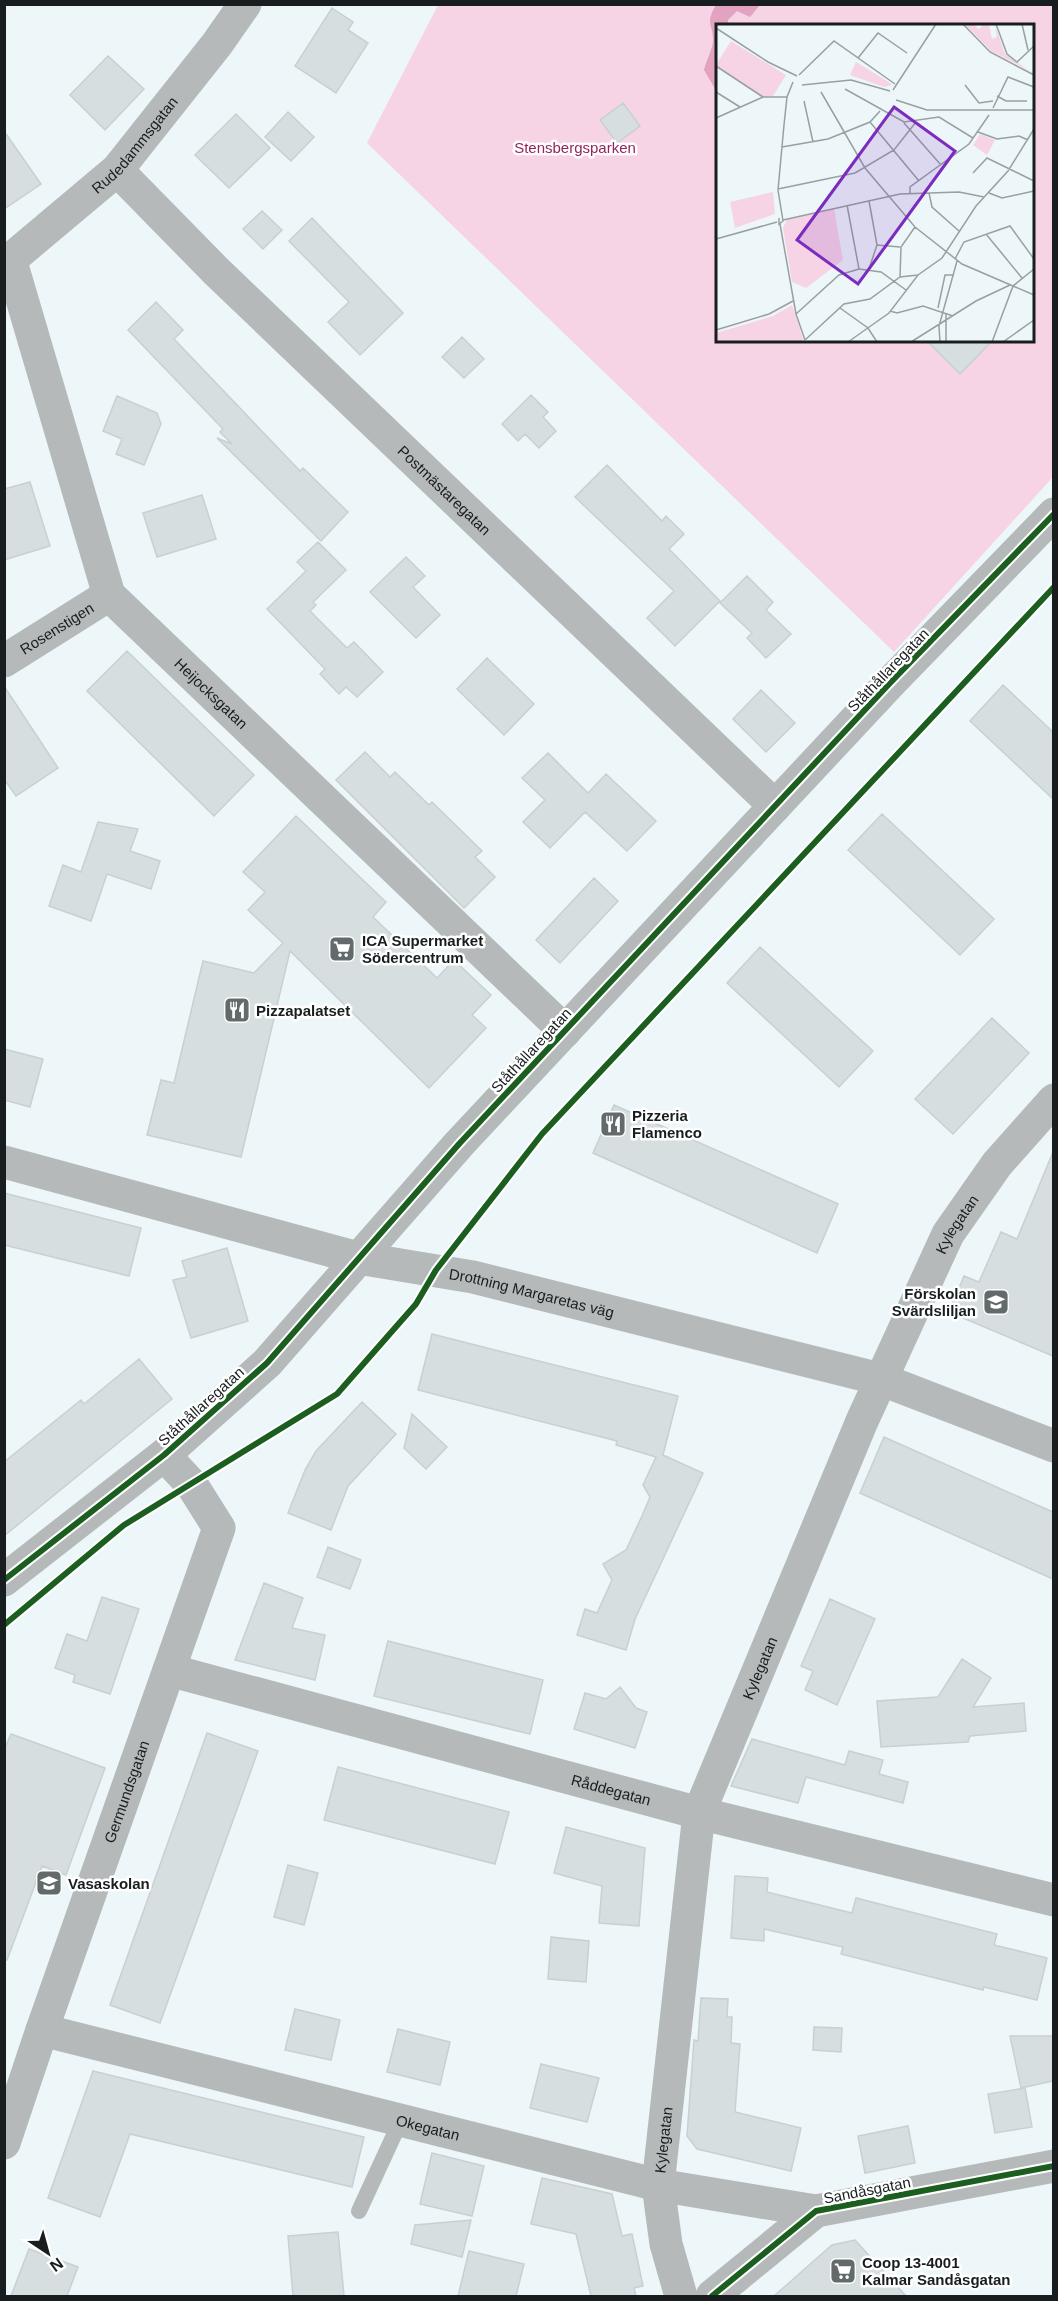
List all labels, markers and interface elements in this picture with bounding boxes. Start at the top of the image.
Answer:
inset map [716,24,1034,342]
street label: Rudedammsgatan [88,93,181,196]
park label: Stensbergsparken [514,139,636,156]
street label: Postmästaregatan [395,442,495,538]
street label: Rosenstigen [17,599,96,657]
street label: Ståthållaregatan [844,625,932,715]
street label: Heijocksgatan [172,654,251,732]
place label: ICA Supermarket Södercentrum [362,932,483,966]
supermarket icon: ICA Supermarket Södercentrum [327,934,357,964]
restaurant icon: Pizzapalatset [222,995,252,1025]
place label: Pizzapalatset [256,1002,350,1019]
street label: Ståthållaregatan [488,1004,574,1096]
place label: Pizzeria Flamenco [632,1107,702,1141]
restaurant icon: Pizzeria Flamenco [598,1109,628,1139]
street label: Kylegatan [932,1191,981,1256]
street label: Drottning Margaretas väg [448,1265,616,1321]
place label: Förskolan Svärdsliljan [892,1285,976,1319]
school or university icon: Förskolan Svärdsliljan [981,1287,1011,1317]
street label: Ståthållaregatan [155,1363,247,1449]
street label: Kylegatan [739,1634,780,1702]
street label: Germundsgatan [100,1738,152,1845]
street label: Råddegatan [570,1770,653,1808]
school or university icon: Vasaskolan [34,1868,64,1898]
place label: Vasaskolan [68,1875,150,1892]
street label: Kylegatan [651,2106,675,2174]
street label: Okegatan [394,2111,462,2143]
street label: Sandåsgatan [822,2173,912,2207]
north arrow [18,2223,78,2283]
text: N [47,2254,66,2275]
place label: Coop 13-4001 Kalmar Sandåsgatan [862,2254,1010,2288]
supermarket icon: Coop 13-4001 Kalmar Sandåsgatan [828,2256,858,2286]

